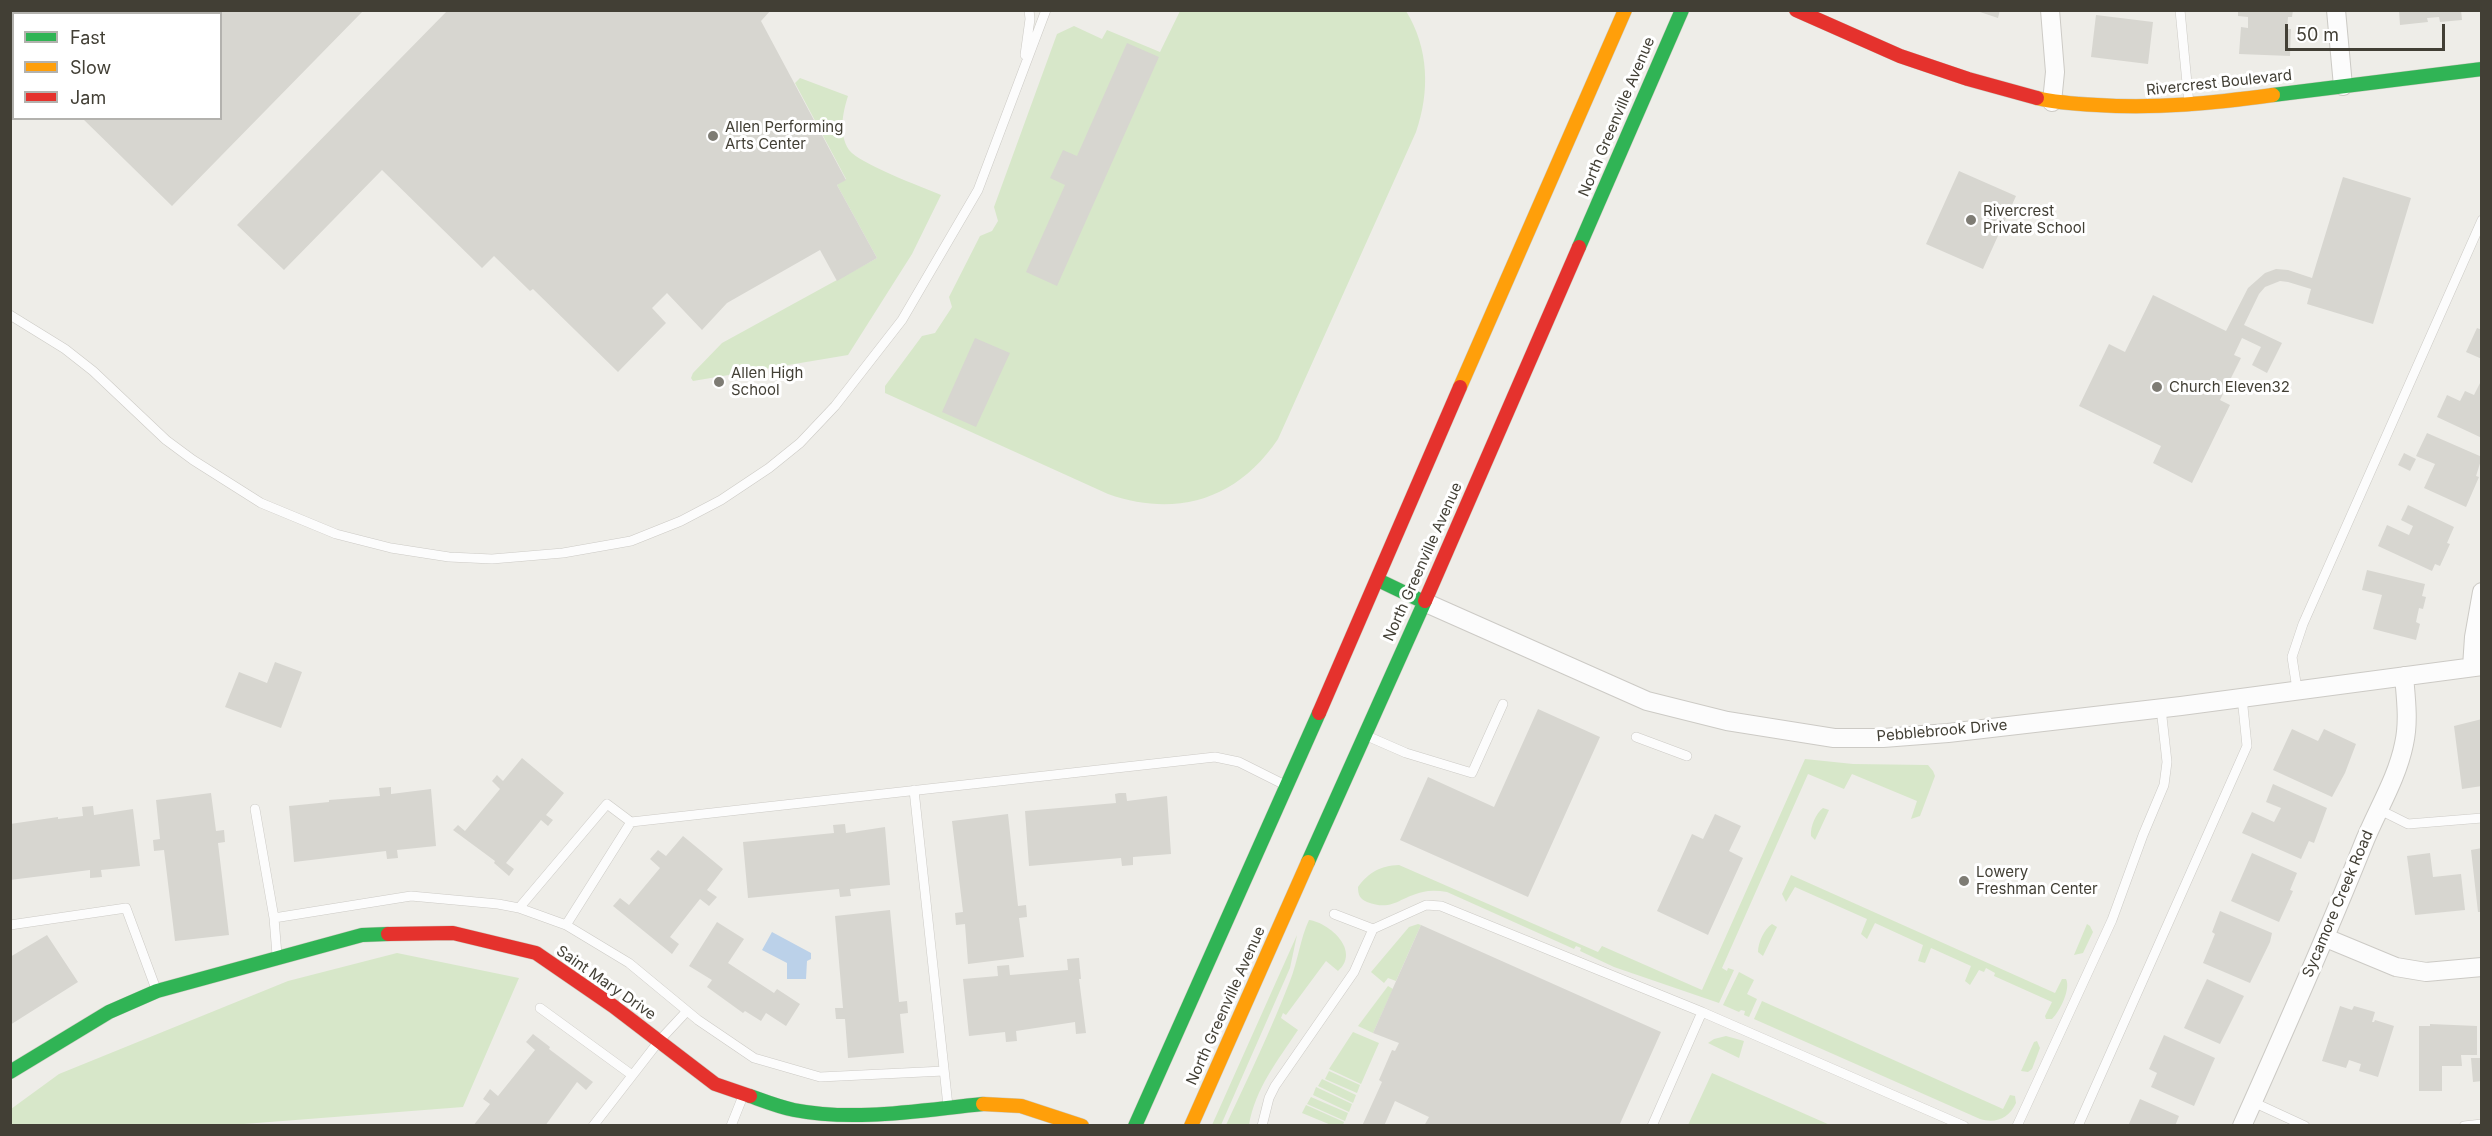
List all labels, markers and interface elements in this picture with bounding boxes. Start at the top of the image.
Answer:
legend [12,12,222,120]
scale bar [2288,12,2448,50]
text: 50 m [2296,24,2339,45]
text: Fast [70,27,106,48]
street label: North Greenville Avenue [1575,34,1659,200]
text: Slow [70,57,111,78]
street label: Rivercrest Boulevard [2145,66,2293,100]
text: Jam [70,87,106,108]
place label: Allen Performing Arts Center [725,118,843,153]
marker: Allen Performing Arts Center [706,129,720,143]
place label: Rivercrest Private School [1983,202,2085,237]
marker: Rivercrest Private School [1964,213,1978,227]
place label: Allen High School [731,364,803,399]
marker: Allen High School [712,375,726,389]
place label: Church Eleven32 [2169,378,2290,396]
marker: Church Eleven32 [2150,380,2164,394]
street label: North Greenville Avenue [1380,480,1466,644]
street label: Pebblebrook Drive [1876,716,2008,746]
street label: Sycamore Creek Road [2299,828,2377,980]
place label: Lowery Freshman Center [1976,863,2098,898]
marker: Lowery Freshman Center [1957,874,1971,888]
street label: North Greenville Avenue [1183,924,1269,1088]
street label: Saint Mary Drive [553,942,659,1024]

